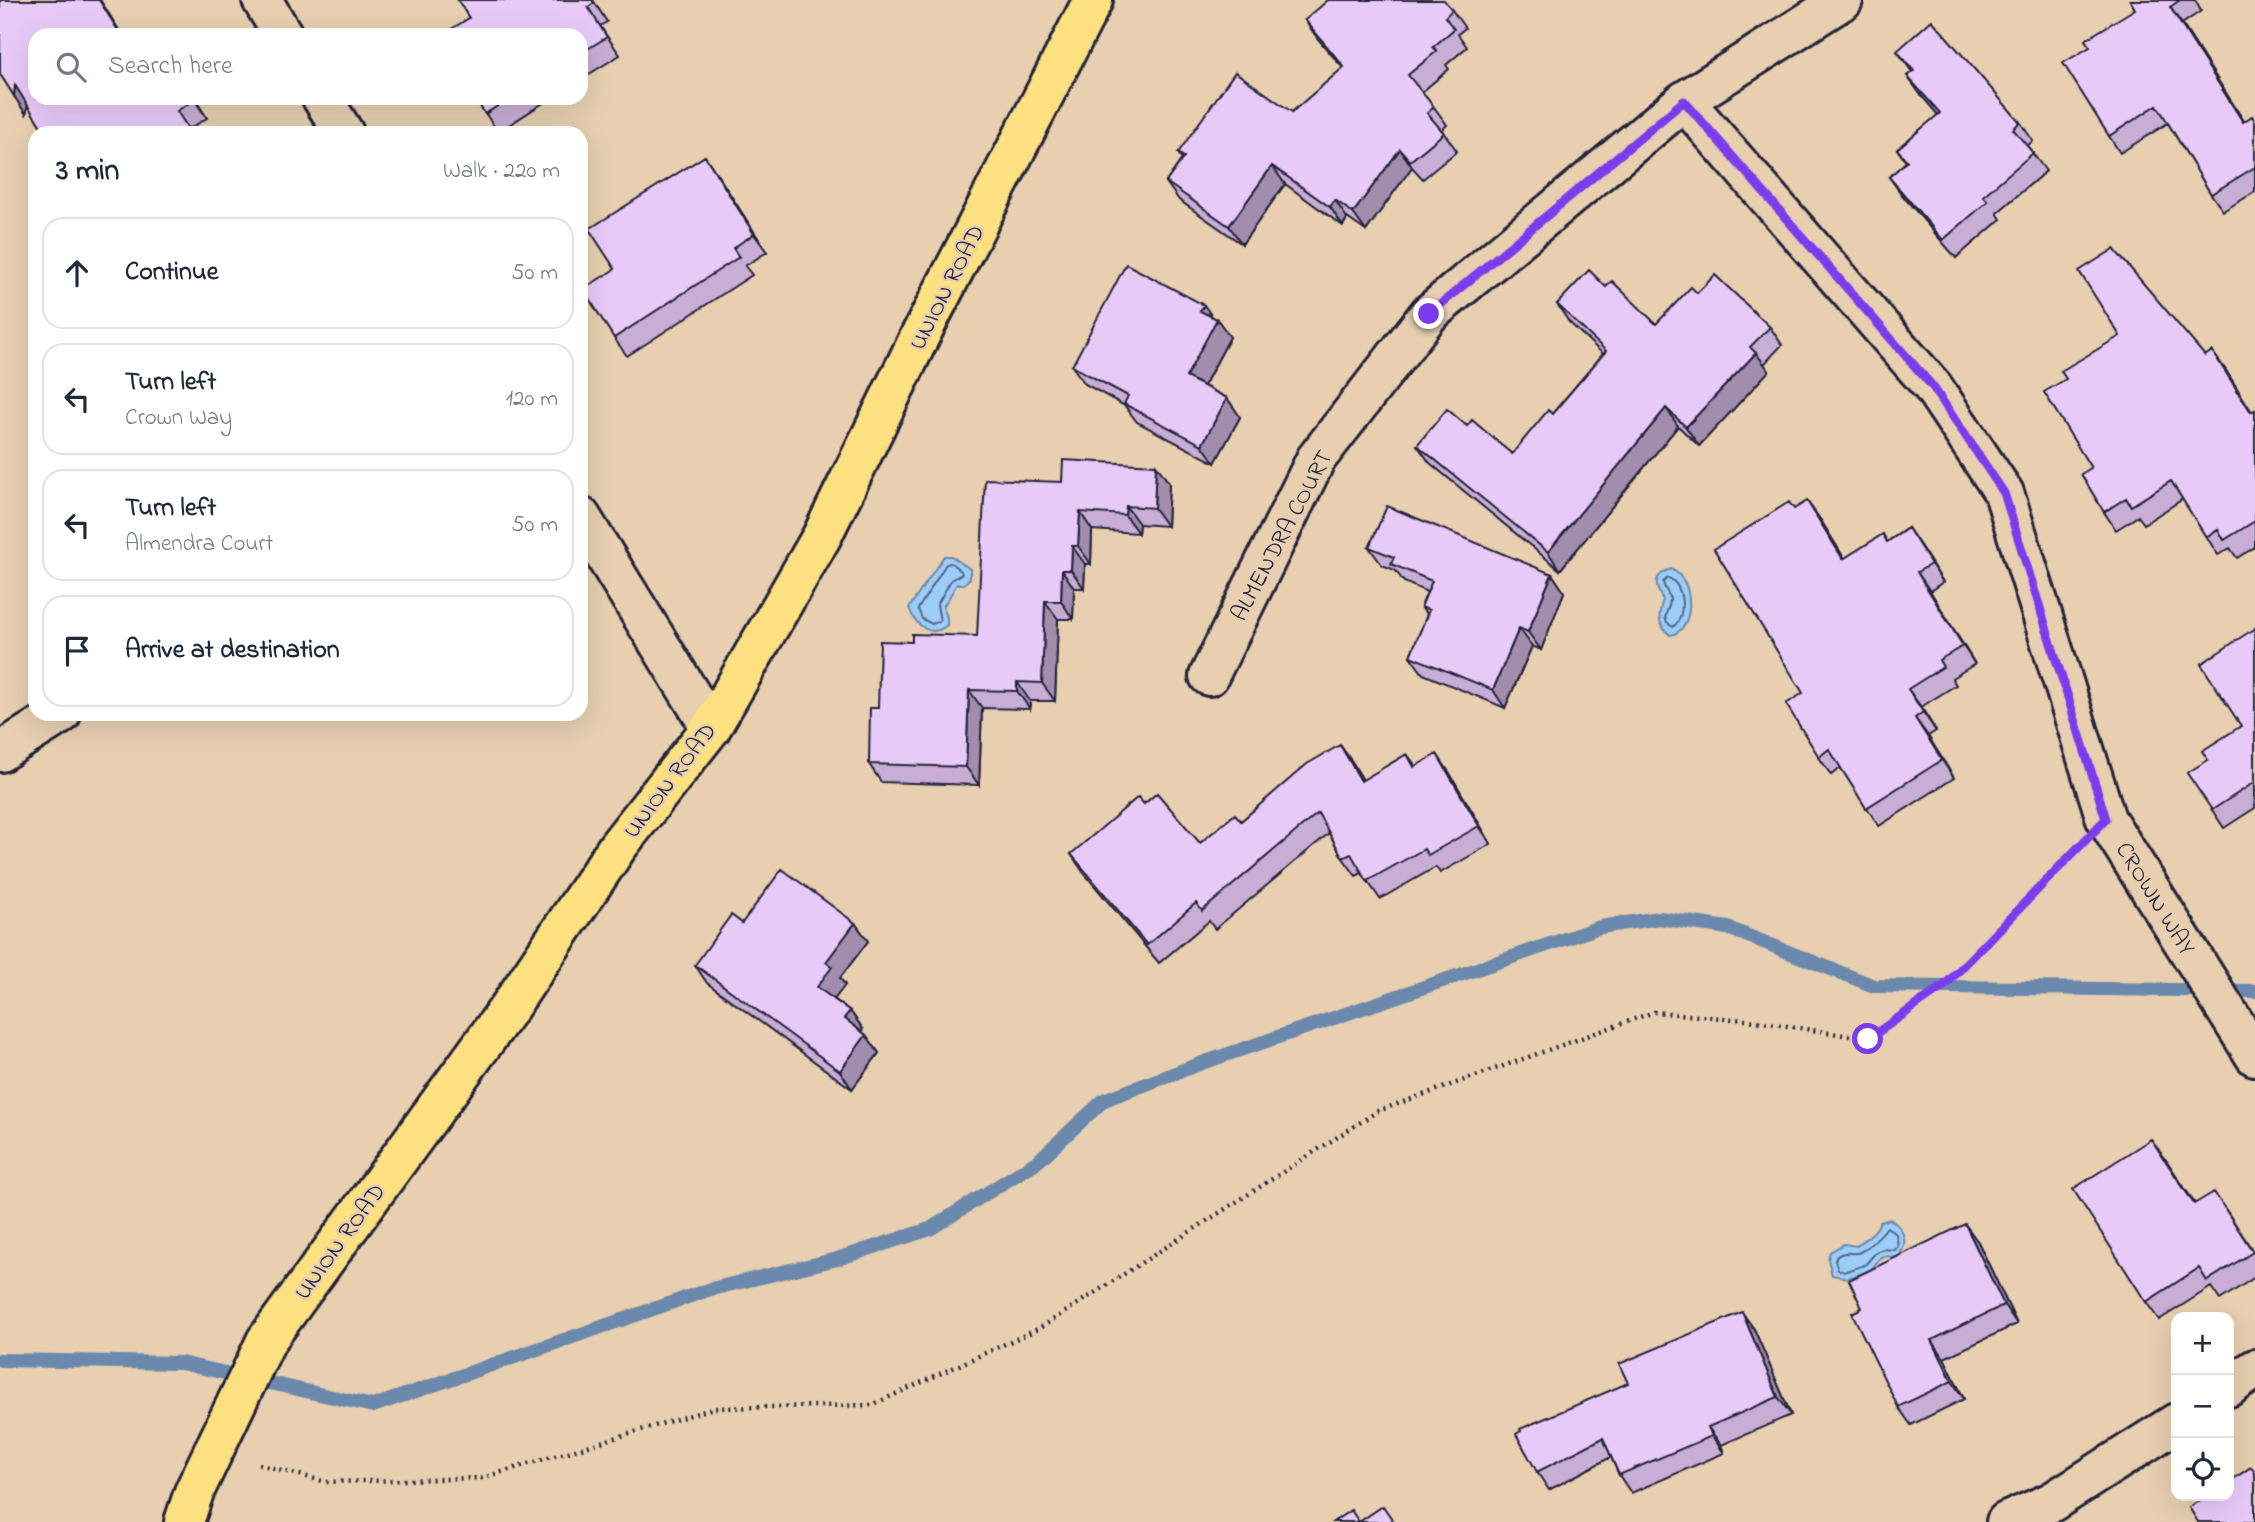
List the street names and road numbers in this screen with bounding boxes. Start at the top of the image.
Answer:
street label: UNION ROAD [902,219,995,357]
street label: ALMENDRA COURT [1223,444,1343,628]
street label: UNION ROAD [616,716,726,847]
street label: CROWN WAY [2105,836,2203,963]
street label: UNION ROAD [287,1177,395,1308]

